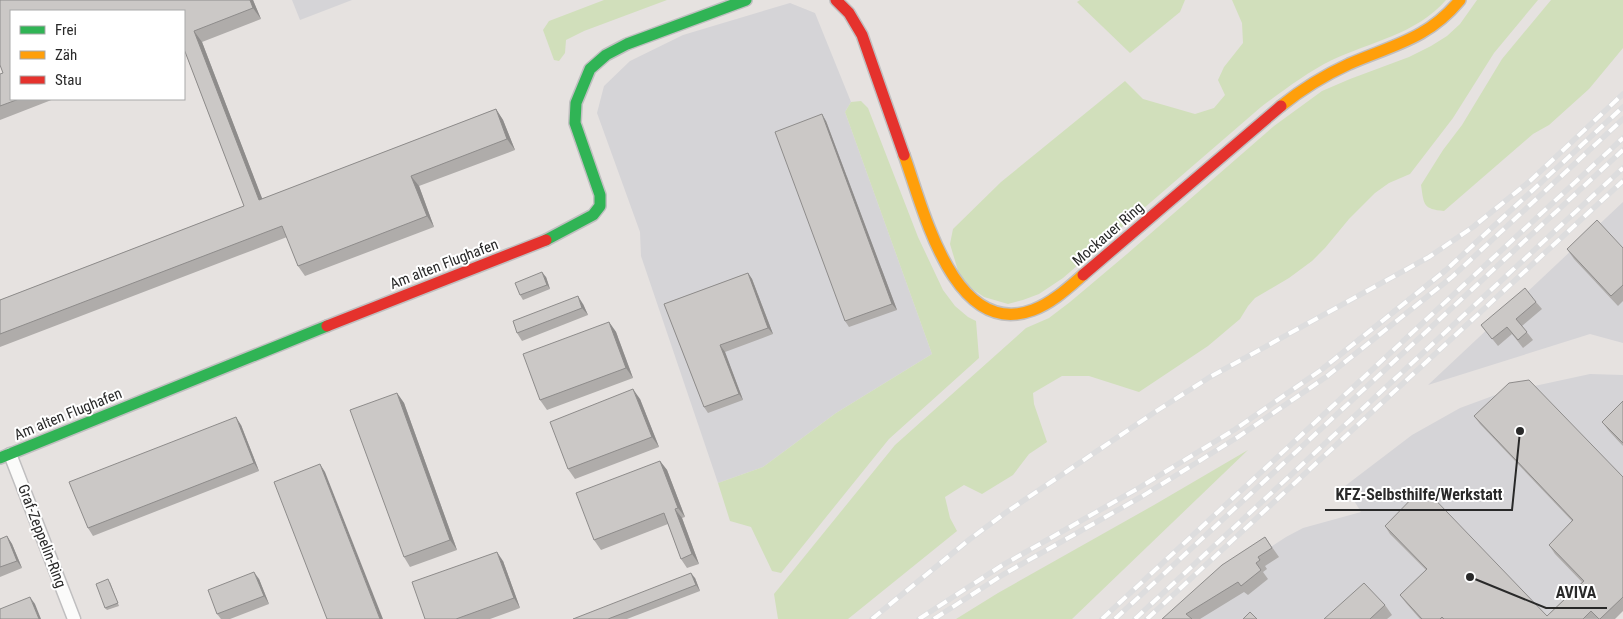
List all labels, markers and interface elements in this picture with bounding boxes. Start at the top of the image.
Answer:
legend [10,10,185,100]
text: Frei [55,21,77,39]
text: Zäh [55,46,77,64]
text: Stau [55,71,82,89]
street label: Mockauer Ring [1069,198,1147,270]
street label: Am alten Flughafen [387,235,501,293]
street label: Am alten Flughafen [11,384,125,444]
callout: KFZ-Selbsthilfe/Werkstatt [1325,479,1512,510]
street label: Graf-Zeppelin-Ring [14,482,70,590]
text: KFZ-Selbsthilfe/Werkstatt [1336,485,1503,504]
callout: AVIVA [1546,577,1607,608]
text: AVIVA [1556,583,1597,602]

